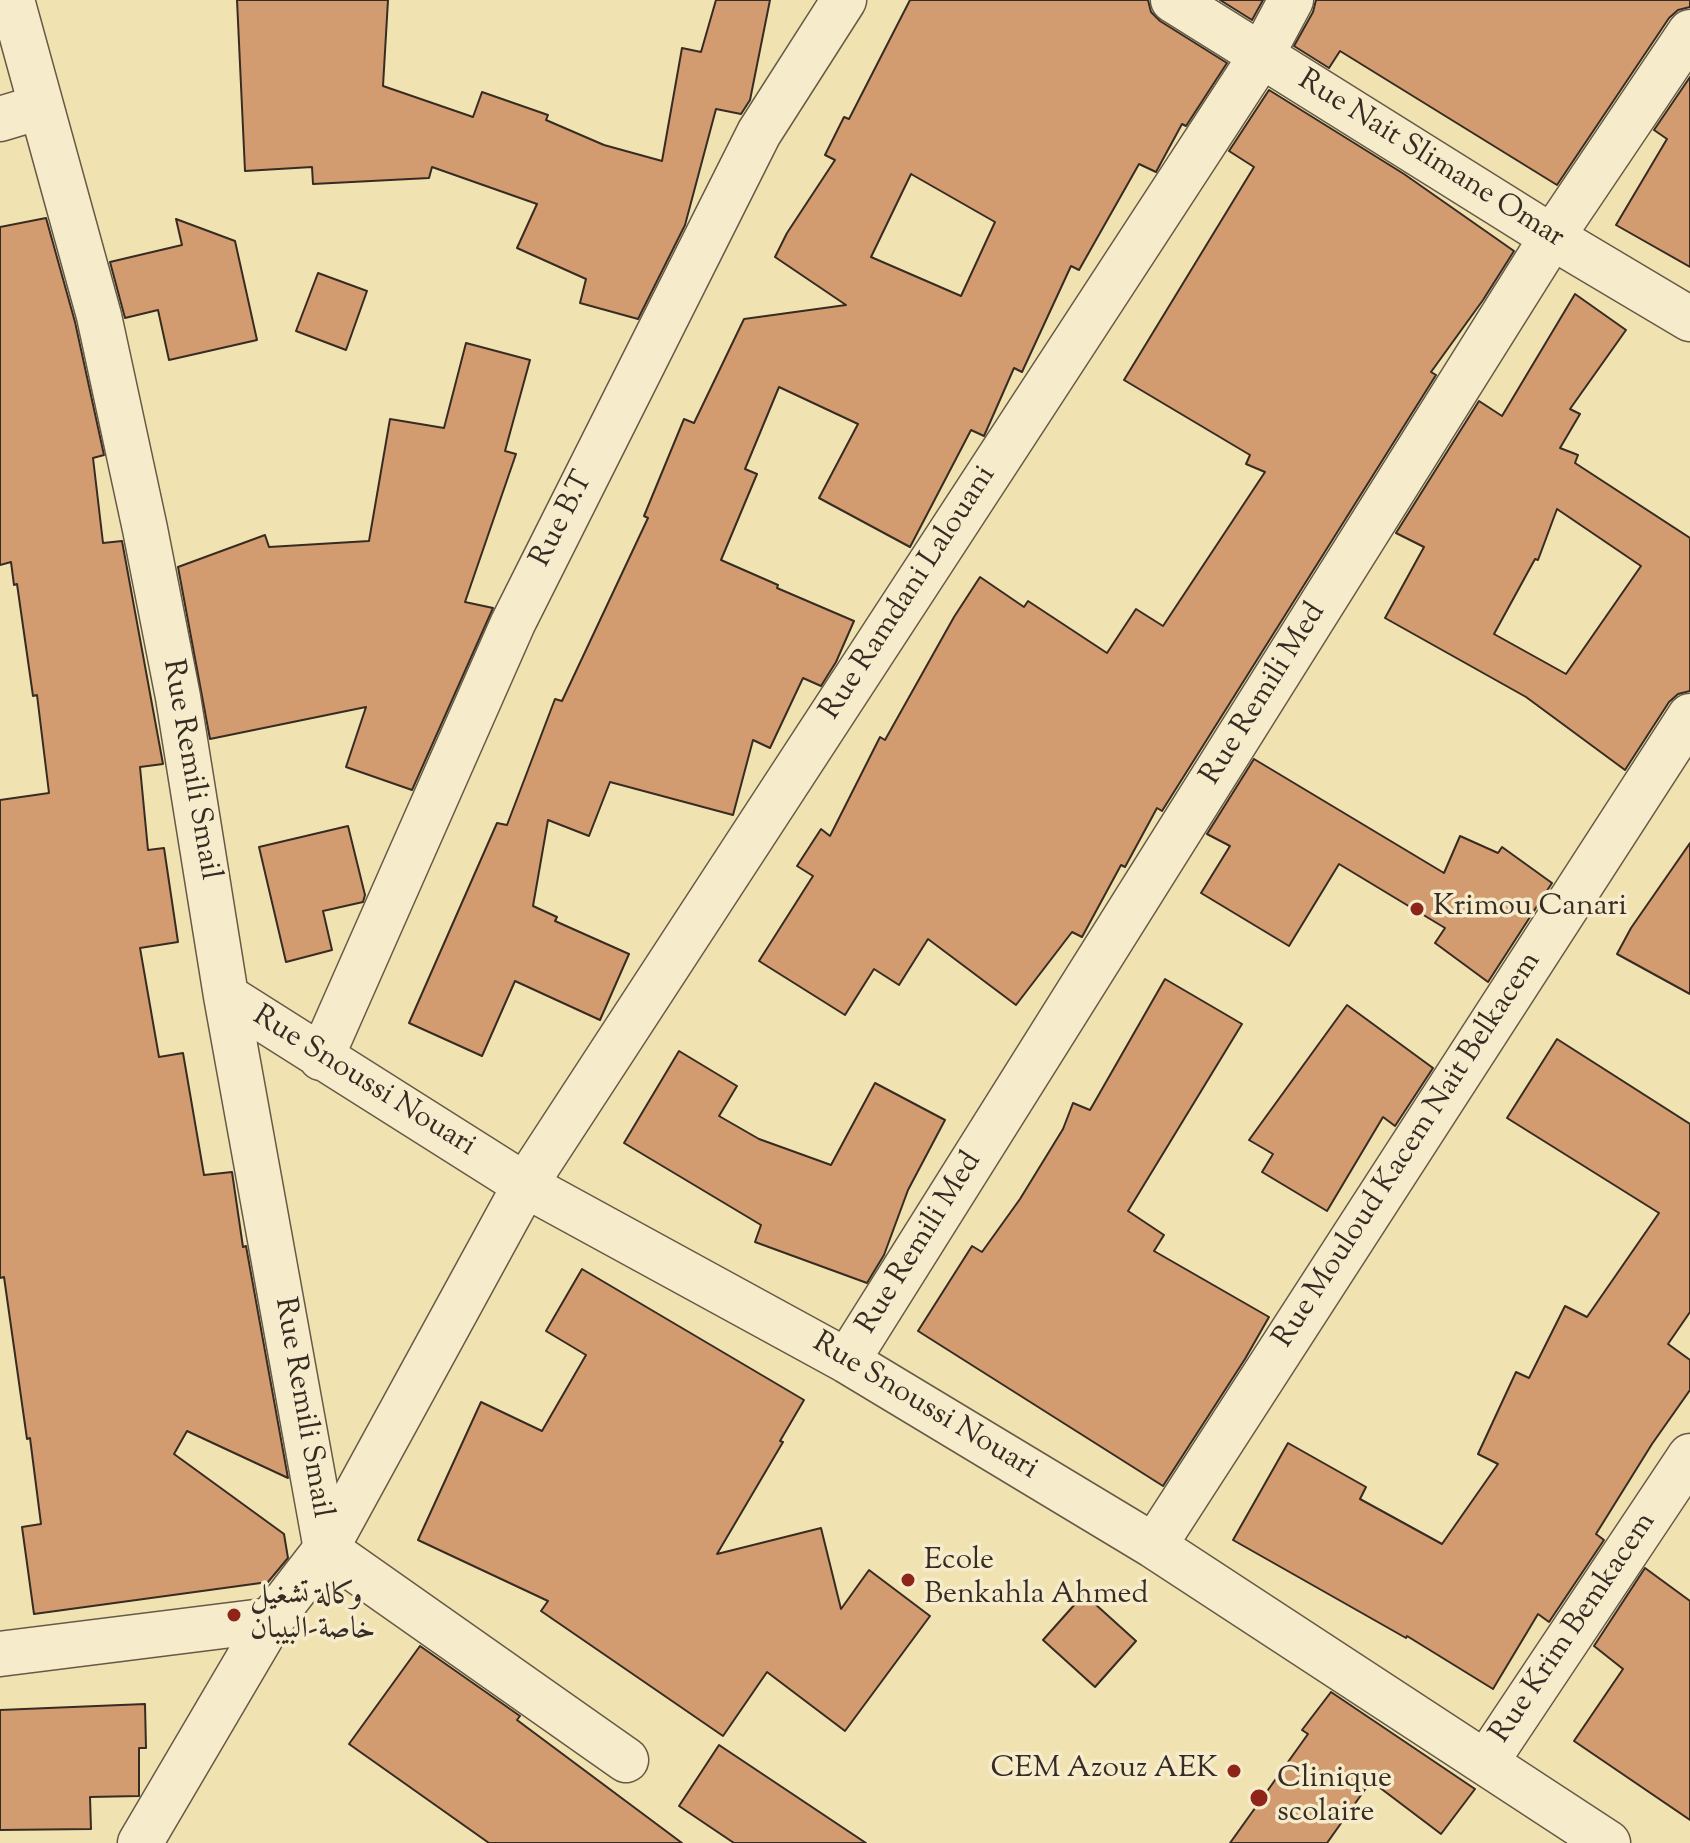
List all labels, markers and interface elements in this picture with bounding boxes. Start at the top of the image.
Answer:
street label: Rue Nait Slimane Omar [1290,64,1570,258]
street label: Rue Ramdani Lalouani [814,460,1006,728]
street label: Rue B.T [525,466,603,574]
street label: Rue Remili Med [1195,597,1335,793]
street label: Rue Remili Smail [152,657,226,883]
place label: Krimou Canari [1433,891,1627,927]
marker: Krimou Canari [1408,900,1426,918]
street label: Rue Mouloud Kacem Nait Belkacem [1267,947,1551,1355]
street label: Rue Snoussi Nouari [245,1000,481,1166]
street label: Rue Remili Med [851,1146,991,1342]
street label: Rue Remili Smail [264,1295,338,1521]
street label: Rue Snoussi Nouari [805,1327,1043,1489]
street label: Rue Krim Bemkacem [1485,1507,1665,1751]
place label: Ecole Benkahla Ahmed [924,1545,1148,1616]
marker: Ecole Benkahla Ahmed [899,1571,917,1589]
place label: وكالة تشغيل خاصة-البيبان [250,1580,375,1650]
marker: وكالة تشغيل خاصة-البيبان [225,1606,243,1624]
place label: CEM Azouz AEK [990,1753,1218,1789]
marker: CEM Azouz AEK [1225,1762,1243,1780]
place label: Clinique scolaire [1277,1763,1392,1834]
marker: Clinique scolaire [1248,1787,1270,1809]

